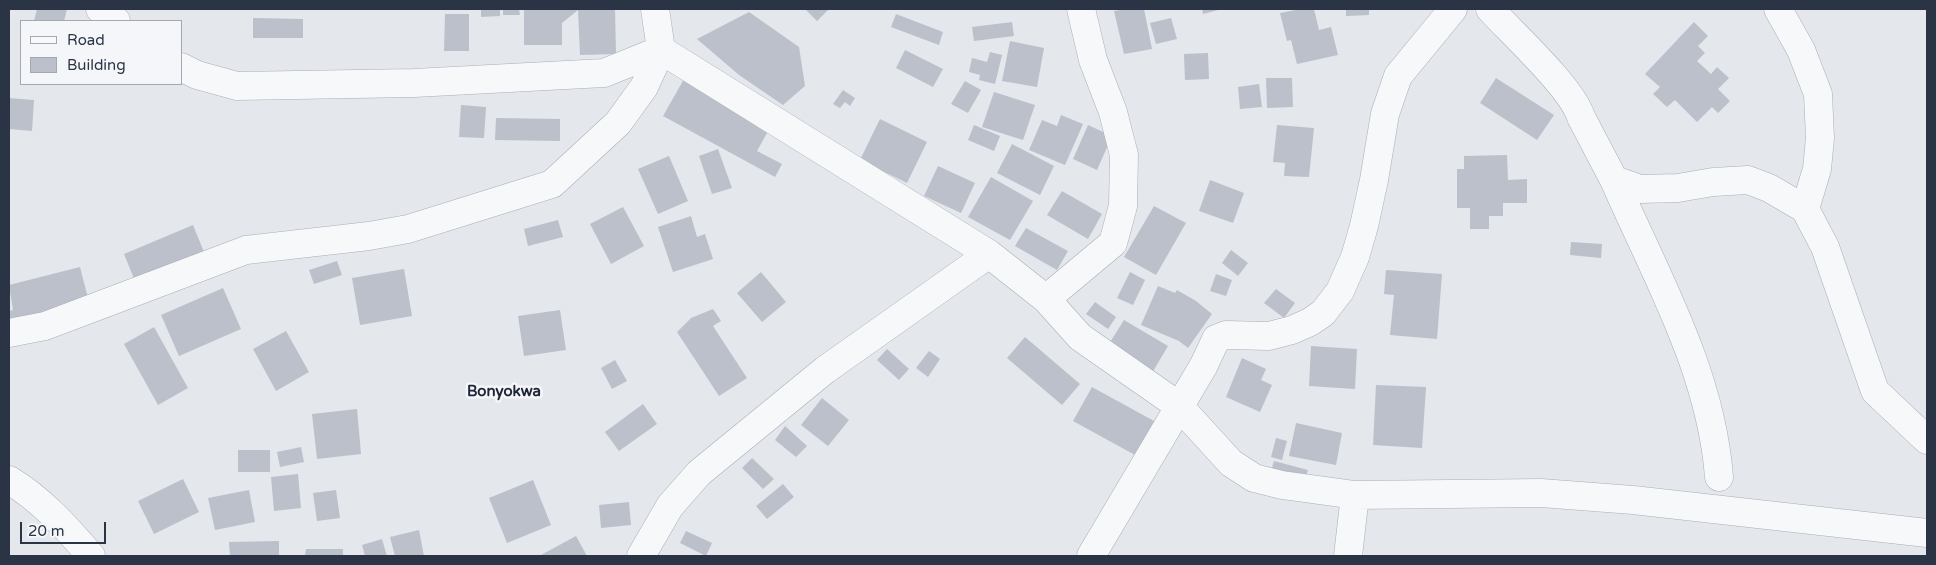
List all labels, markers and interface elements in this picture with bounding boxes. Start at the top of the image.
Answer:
legend [20,20,182,85]
text: Road [67,31,105,49]
text: Building [67,56,126,74]
district label: Bonyokwa [467,383,541,401]
scale bar [22,512,109,544]
text: 20 m [28,522,65,540]

